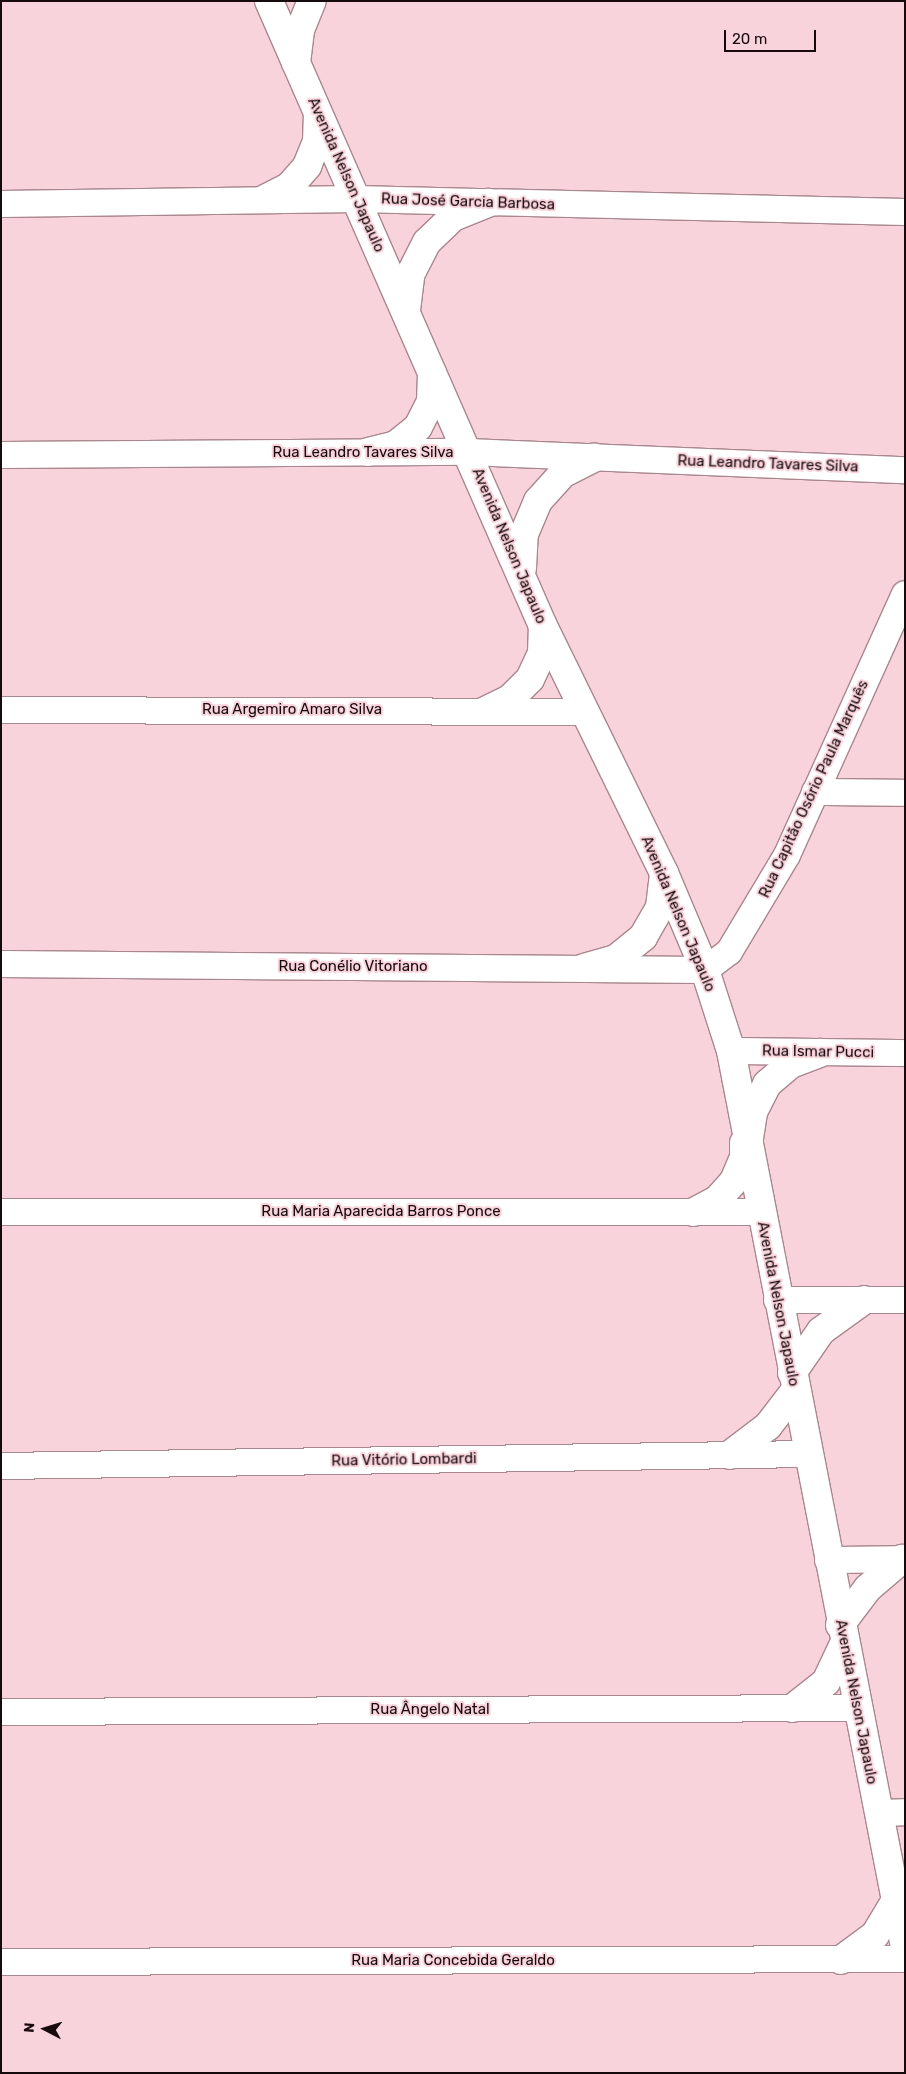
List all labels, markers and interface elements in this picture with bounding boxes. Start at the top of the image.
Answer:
scale bar [726,20,818,52]
text: 20 m [732,30,767,48]
street label: Avenida Nelson Japaulo [304,95,388,255]
street label: Rua José Garcia Barbosa [381,190,555,214]
street label: Rua Leandro Tavares Silva [272,444,454,462]
street label: Rua Leandro Tavares Silva [677,452,859,476]
street label: Avenida Nelson Japaulo [468,465,550,627]
street label: Rua Capitão Osório Paula Marquês [755,677,873,901]
street label: Rua Argemiro Amaro Silva [202,701,382,719]
street label: Avenida Nelson Japaulo [637,833,719,995]
street label: Rua Conélio Vitoriano [278,958,428,976]
street label: Rua Ismar Pucci [762,1042,874,1062]
street label: Rua Maria Aparecida Barros Ponce [261,1203,501,1221]
street label: Avenida Nelson Japaulo [753,1220,803,1388]
street label: Rua Vitório Lombardi [331,1450,477,1470]
street label: Avenida Nelson Japaulo [831,1618,881,1786]
street label: Rua Ângelo Natal [370,1701,490,1719]
street label: Rua Maria Concebida Geraldo [351,1952,555,1970]
north arrow [20,2004,70,2054]
text: N [21,2022,38,2033]

